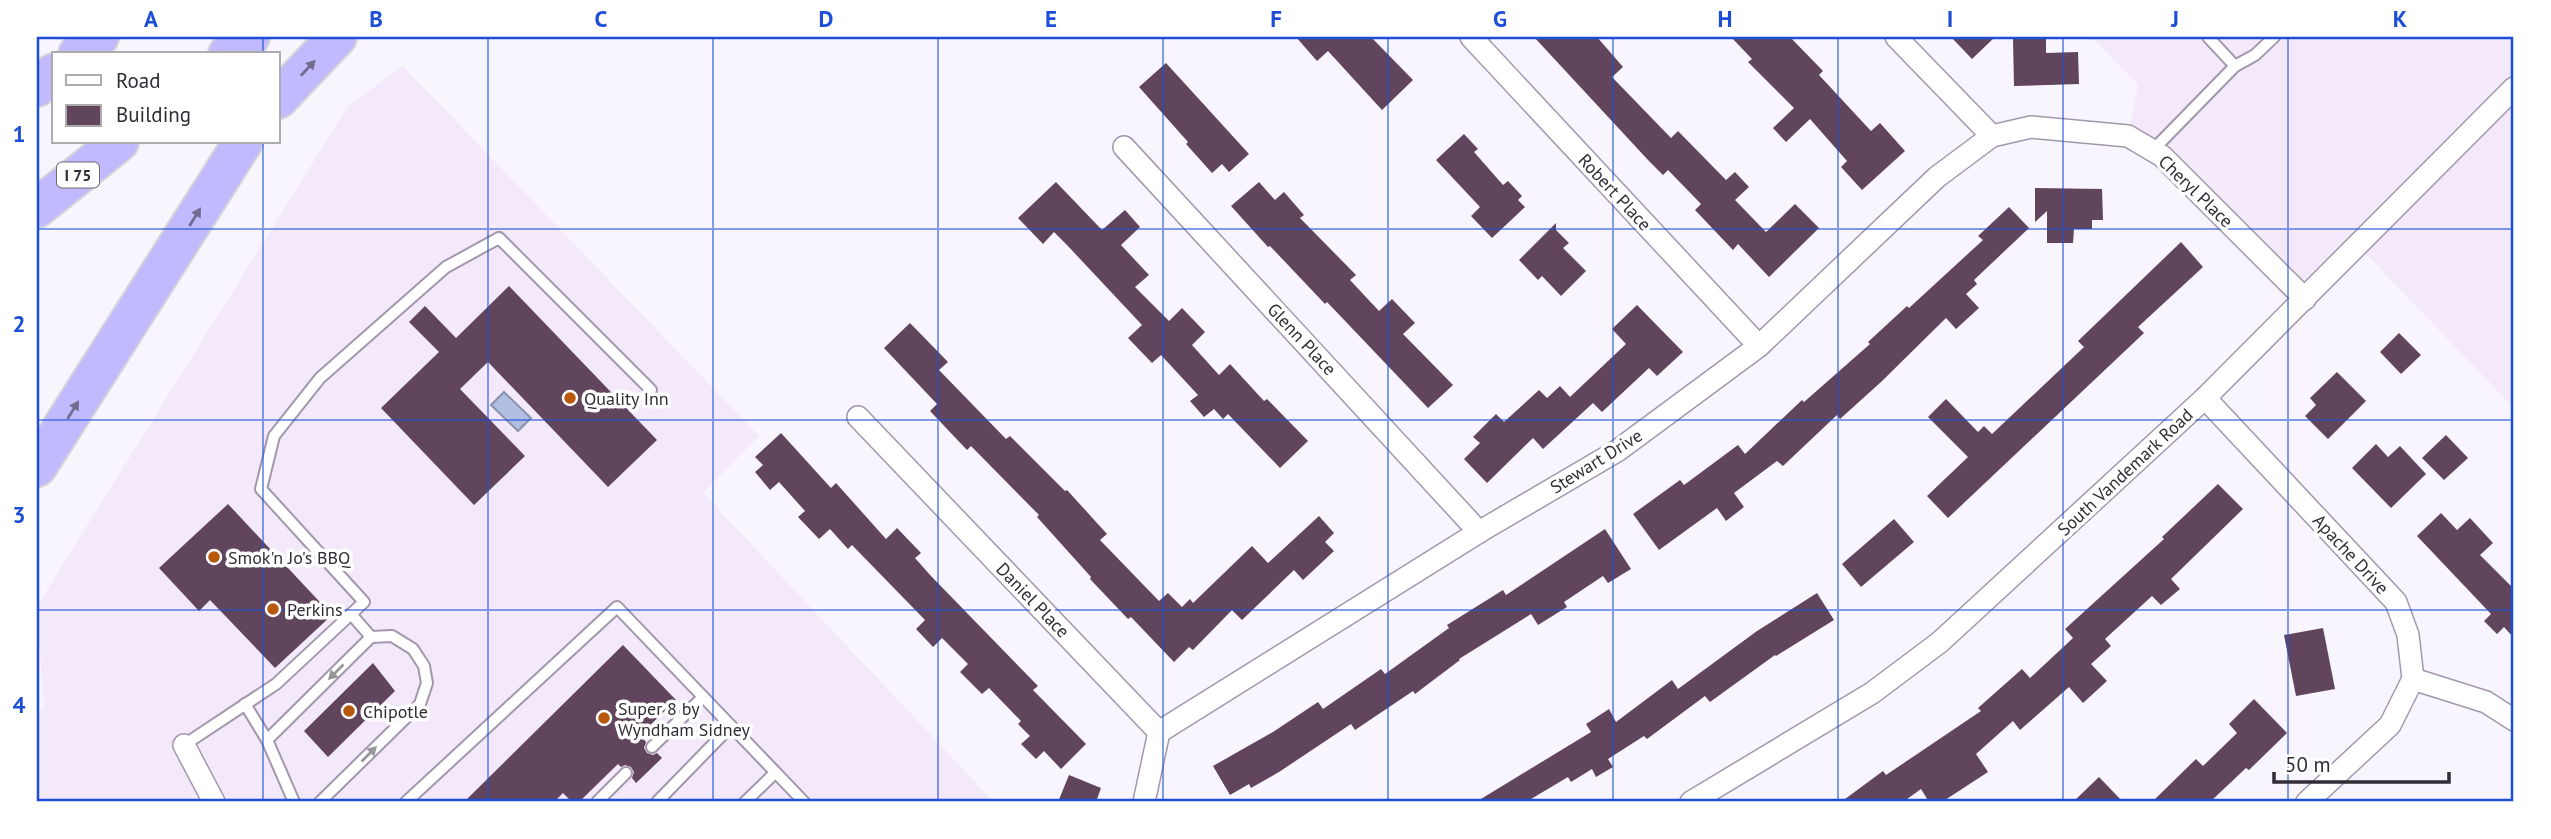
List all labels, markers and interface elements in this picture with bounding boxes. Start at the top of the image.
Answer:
text: A [144,4,158,33]
text: B [369,4,383,33]
text: C [595,4,608,33]
text: D [819,4,833,33]
text: E [1045,4,1057,33]
text: F [1270,4,1282,33]
text: G [1493,4,1507,33]
text: H [1718,4,1732,33]
text: I [1947,4,1953,33]
text: J [2170,4,2179,33]
text: K [2393,4,2407,33]
legend [52,52,280,144]
one-way arrow [299,60,315,77]
text: Road [116,67,160,94]
text: Building [116,101,191,128]
text: 1 [12,119,26,148]
street label: Robert Place [1574,149,1656,235]
street label: Cheryl Place [2154,150,2238,232]
road number: I 75 [57,162,99,188]
one-way arrow [188,208,201,227]
street label: Glenn Place [1263,298,1341,380]
text: 2 [12,309,26,338]
place label: Quality Inn [584,387,669,410]
marker: Quality Inn [562,390,578,406]
one-way arrow [67,400,80,419]
street label: South Vandemark Road [2053,403,2197,541]
street label: Stewart Drive [1546,424,1646,498]
text: 3 [12,500,26,529]
street label: Apache Drive [2308,509,2394,599]
place label: Smok'n Jo's BBQ [228,546,351,569]
marker: Smok'n Jo's BBQ [206,549,222,565]
street label: Daniel Place [991,558,1075,642]
place label: Perkins [287,598,343,621]
marker: Perkins [265,601,281,617]
one-way arrow [327,664,344,681]
text: 4 [12,690,26,719]
place label: Super 8 by Wyndham Sidney [618,697,750,741]
place label: Chipotle [363,700,428,723]
marker: Chipotle [341,703,357,719]
marker: Super 8 by Wyndham Sidney [596,710,612,726]
scale bar [2274,741,2450,785]
one-way arrow [360,746,377,763]
text: 50 m [2285,751,2331,778]

